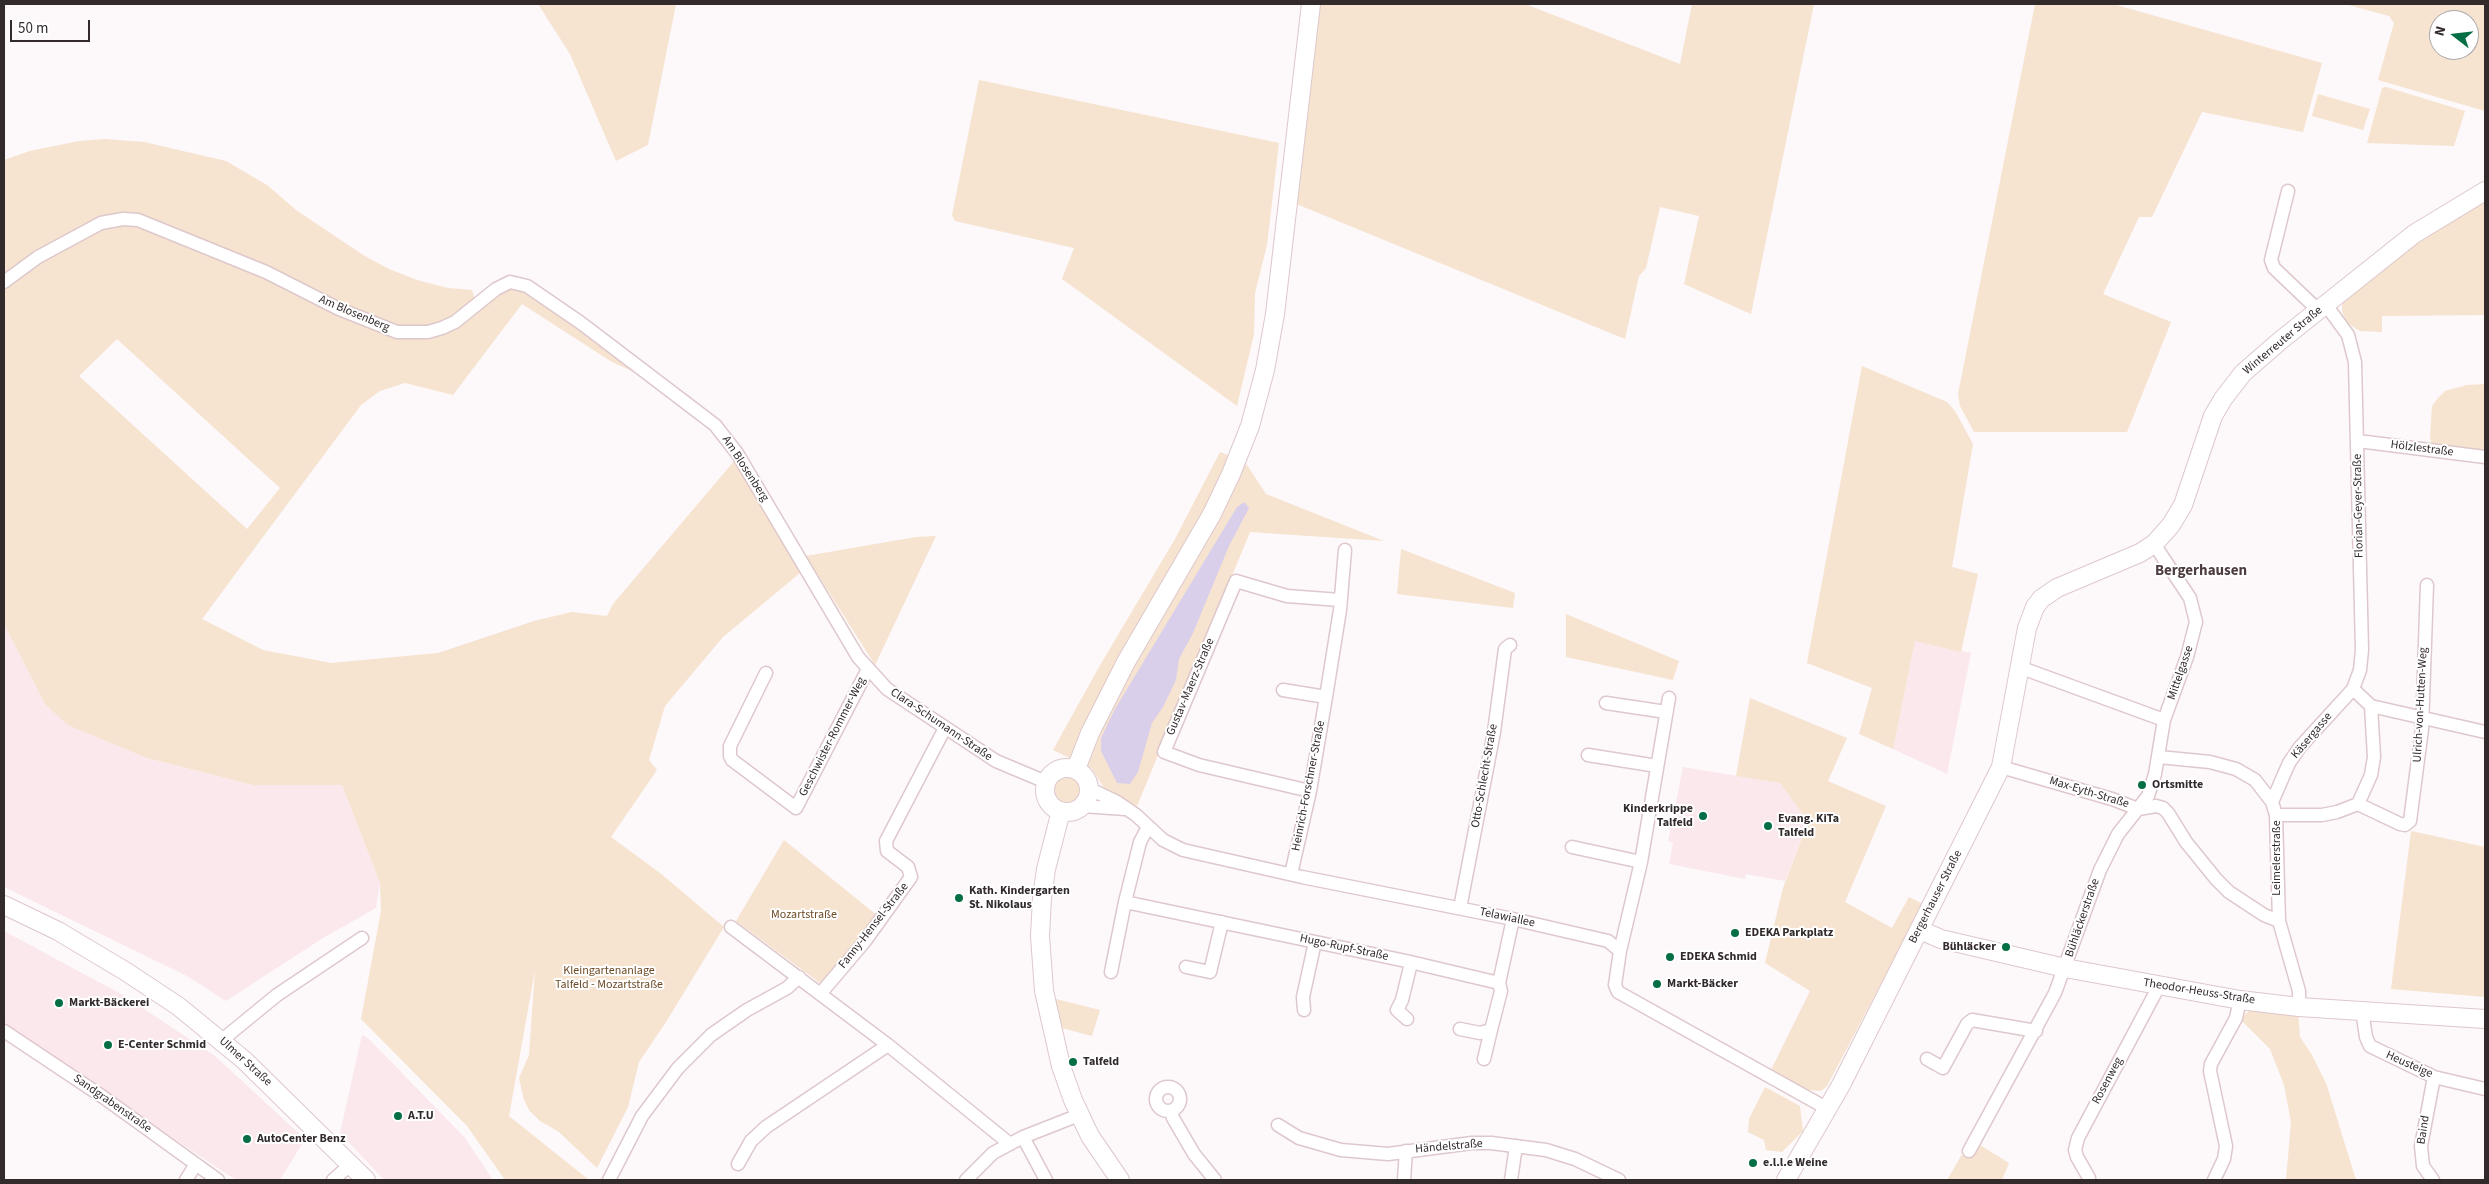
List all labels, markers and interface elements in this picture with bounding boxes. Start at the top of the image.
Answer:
scale bar [12,10,92,42]
north arrow [2429,10,2479,60]
text: 50 m [18,18,48,39]
text: N [2430,24,2451,38]
street label: Am Blosenberg [316,293,392,335]
street label: Winterreuter Straße [2241,304,2325,378]
street label: Am Blosenberg [718,433,772,505]
street label: Hölzlestraße [2390,438,2454,460]
street label: Florian-Geyer-Straße [2351,454,2367,558]
district label: Bergerhausen [2155,563,2247,581]
street label: Gustav-Maerz-Straße [1164,636,1218,738]
street label: Mittelgasse [2165,644,2197,702]
street label: Ulrich-von-Hutten-Weg [2411,647,2431,763]
street label: Geschwister-Rommer-Weg [797,675,869,799]
street label: Clara-Schumann-Straße [887,685,995,765]
street label: Käsergasse [2289,710,2335,762]
street label: Heinrich-Forschner-Straße [1289,720,1329,852]
street label: Otto-Schlecht-Straße [1469,723,1501,829]
street label: Max-Eyth-Straße [2047,774,2131,812]
place label: Ortsmitte [2152,778,2203,792]
marker: Ortsmitte [2136,779,2148,791]
place label: Kinderkrippe Talfeld [1623,802,1693,830]
marker: Kinderkrippe Talfeld [1697,810,1709,822]
place label: Evang. KiTa Talfeld [1778,812,1839,840]
marker: Evang. KiTa Talfeld [1762,820,1774,832]
street label: Leimelerstraße [2270,820,2284,896]
street label: Bergerhauser Straße [1906,848,1966,946]
street label: Bühläckerstraße [2063,877,2103,959]
street label: Fanny-Hensel-Straße [836,880,912,972]
place label: Kath. Kindergarten St. Nikolaus [969,884,1070,912]
marker: Kath. Kindergarten St. Nikolaus [953,892,965,904]
street label: Telawiallee [1478,905,1536,931]
park label: Mozartstraße [771,908,837,922]
place label: EDEKA Parkplatz [1745,926,1833,940]
marker: EDEKA Parkplatz [1729,927,1741,939]
street label: Hugo-Rupf-Straße [1298,932,1390,964]
place label: Bühläcker [1942,940,1996,954]
marker: Bühläcker [2000,941,2012,953]
place label: EDEKA Schmid [1680,950,1757,964]
marker: EDEKA Schmid [1664,951,1676,963]
park label: Kleingartenanlage Talfeld - Mozartstraße [555,964,663,992]
street label: Theodor-Heuss-Straße [2142,976,2256,1008]
place label: Markt-Bäcker [1667,977,1738,991]
marker: Markt-Bäcker [1651,978,1663,990]
place label: Markt-Bäckerei [69,996,149,1010]
marker: Markt-Bäckerei [53,997,65,1009]
street label: Ulmer Straße [216,1034,274,1090]
place label: E-Center Schmid [118,1038,206,1052]
marker: E-Center Schmid [102,1039,114,1051]
street label: Heusteige [2383,1048,2435,1082]
place label: Talfeld [1083,1055,1119,1069]
street label: Rosenweg [2090,1055,2126,1107]
marker: Talfeld [1067,1056,1079,1068]
street label: Sandgrabenstraße [70,1072,154,1136]
place label: A.T.U [408,1109,434,1123]
marker: A.T.U [392,1110,404,1122]
street label: Baind [2415,1114,2433,1146]
place label: AutoCenter Benz [257,1132,345,1146]
marker: AutoCenter Benz [241,1133,253,1145]
street label: Händelstraße [1415,1137,1483,1157]
place label: e.l.l.e Weine [1763,1156,1828,1170]
marker: e.l.l.e Weine [1747,1157,1759,1169]

